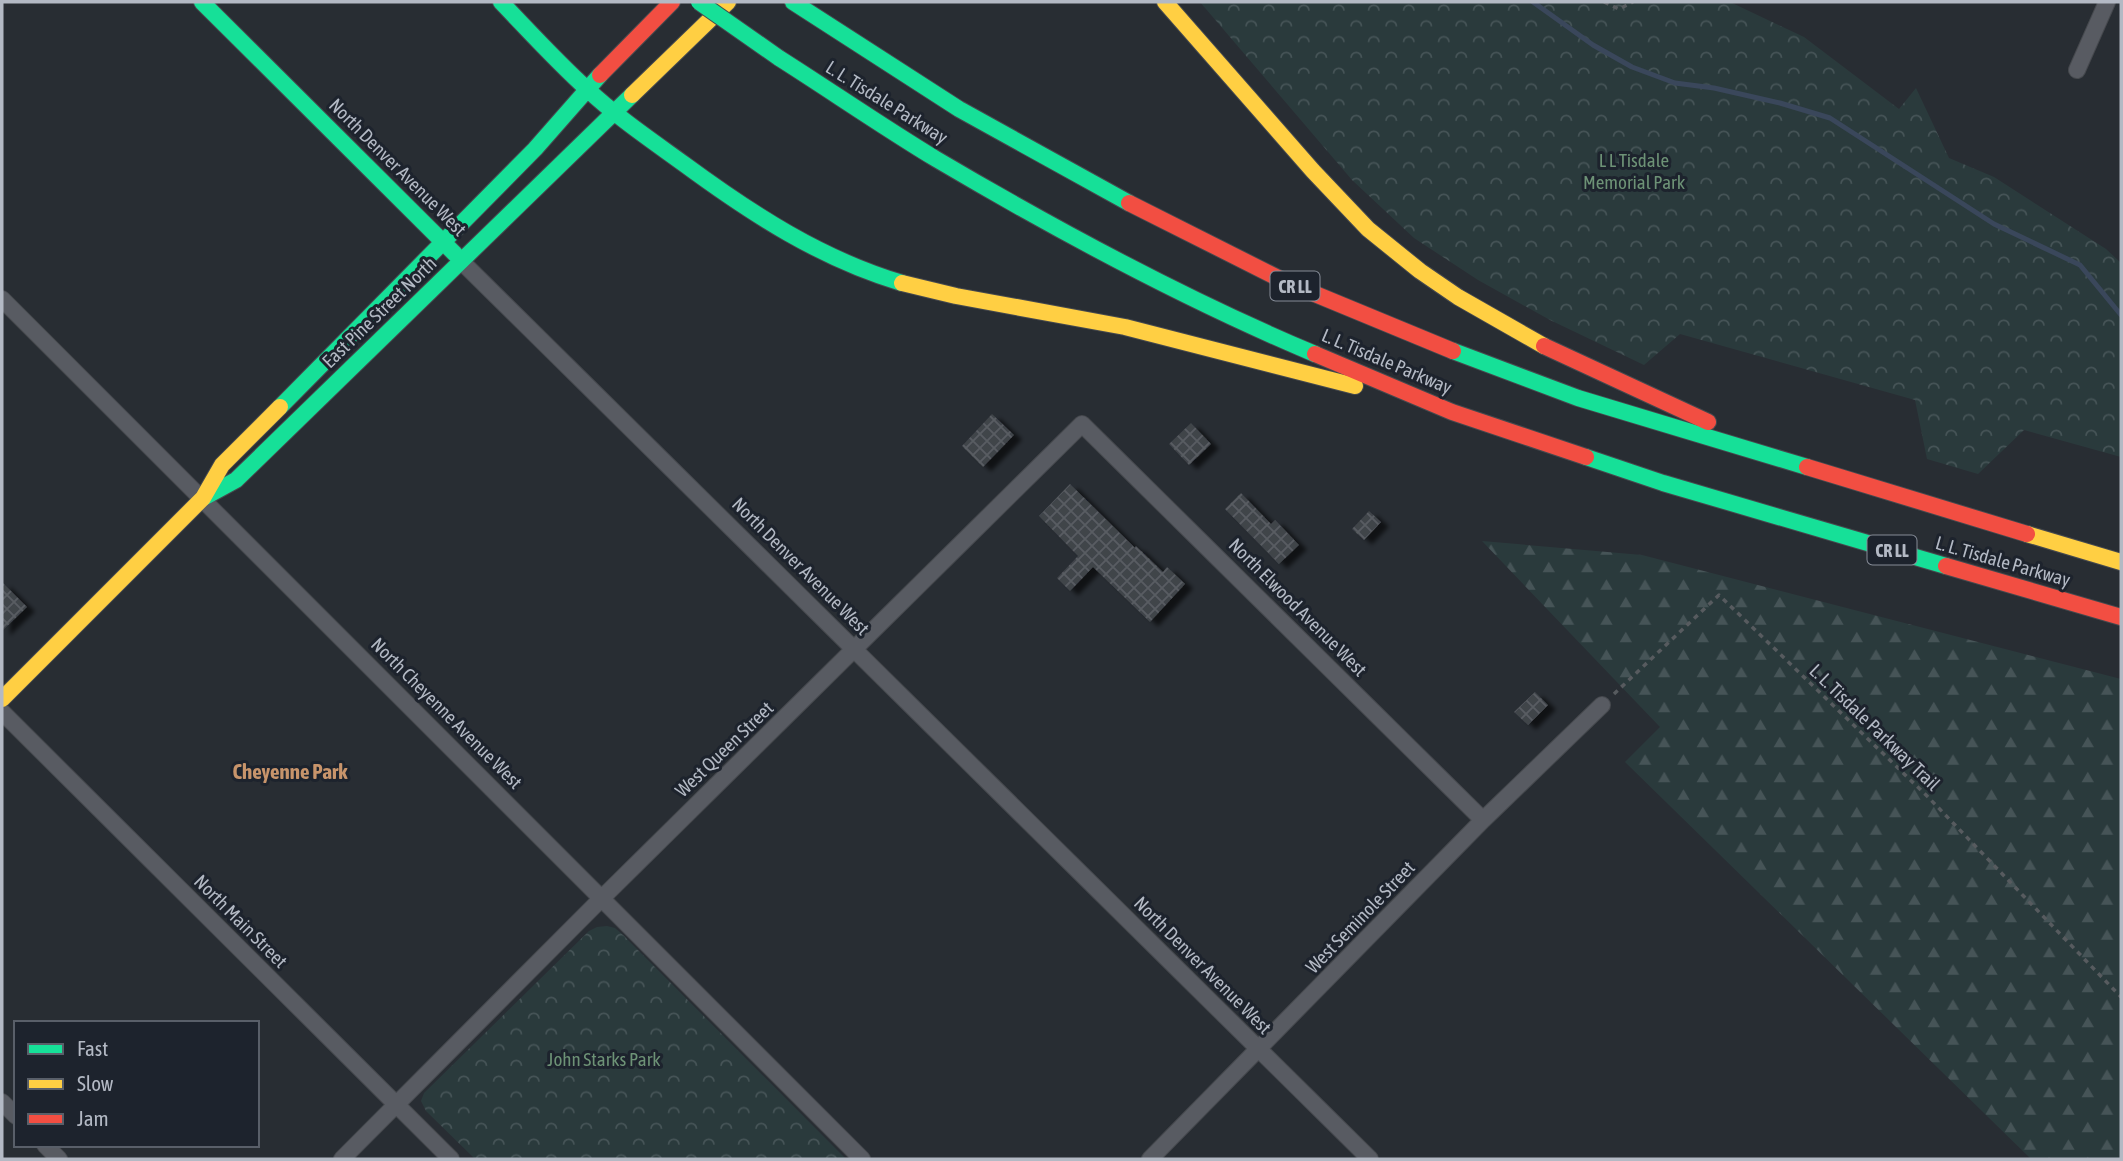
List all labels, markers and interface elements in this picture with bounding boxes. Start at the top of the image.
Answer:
street label: L. L. Tisdale Parkway [822,56,952,148]
street label: North Denver Avenue West [325,94,471,240]
park label: L L Tisdale Memorial Park [1583,149,1686,193]
street label: East Pine Street North [317,252,441,372]
road number: CR LL [1270,272,1320,300]
street label: L. L. Tisdale Parkway [1319,324,1456,398]
street label: North Denver Avenue West [728,493,874,639]
street label: L. L. Tisdale Parkway [1933,531,2073,591]
street label: North Elwood Avenue West [1225,534,1371,680]
road number: CR LL [1868,536,1916,564]
street label: North Cheyenne Avenue West [367,633,527,793]
street label: L. L. Tisdale Parkway Trail [1805,659,1945,795]
street label: West Queen Street [670,697,778,801]
district label: Cheyenne Park [233,759,348,783]
street label: West Seminole Street [1301,856,1419,978]
street label: North Main Street [190,870,292,972]
street label: North Denver Avenue West [1130,892,1276,1038]
legend [14,1021,259,1147]
text: Fast [77,1036,108,1060]
park label: John Starks Park [547,1048,661,1070]
text: Slow [77,1071,114,1095]
text: Jam [77,1106,109,1130]

